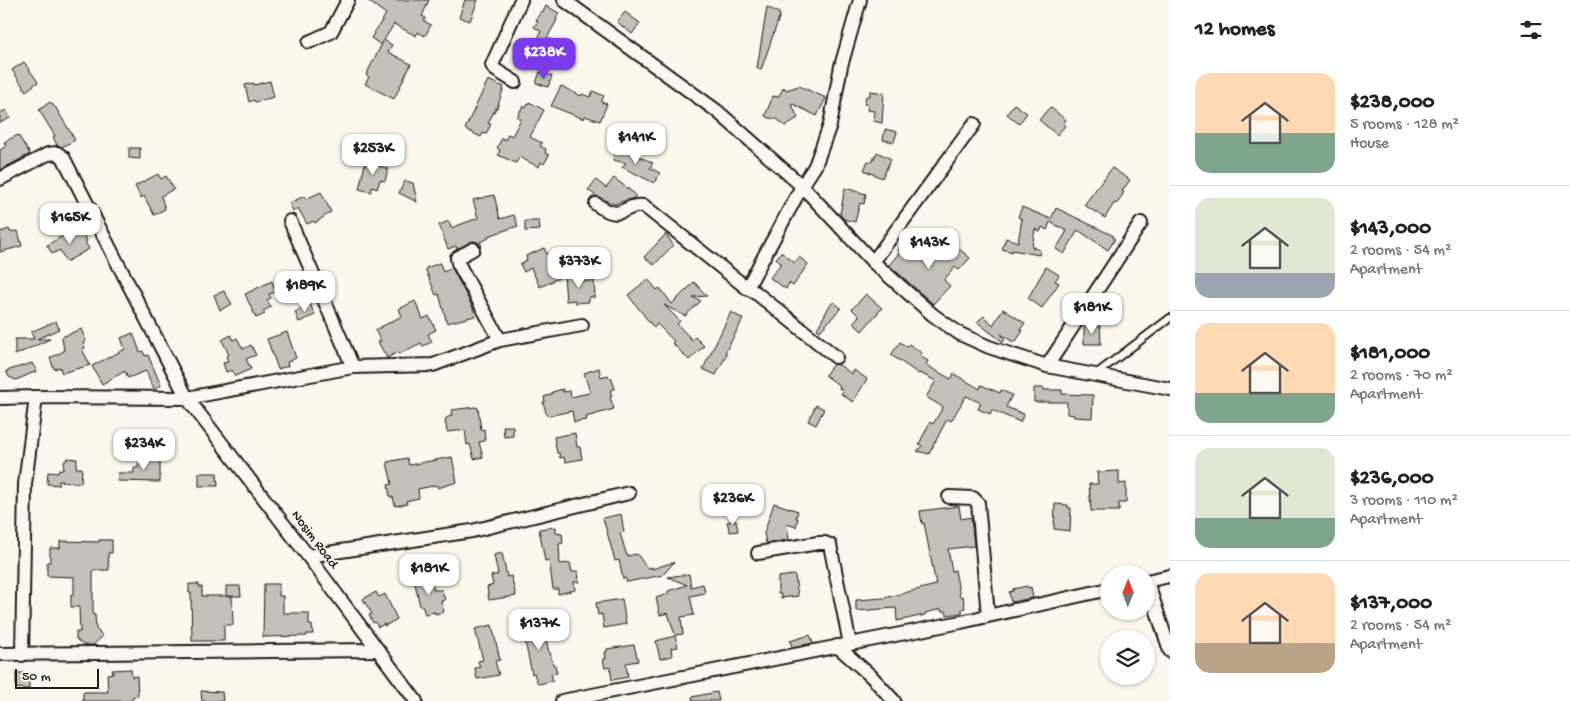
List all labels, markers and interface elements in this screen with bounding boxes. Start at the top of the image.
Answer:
icon: filters [1517,16,1545,44]
text: 12 homes [1195,18,1274,43]
pin: $238K [509,38,579,80]
text: $238K [524,44,564,63]
text: $238,000 [1350,91,1435,116]
icon: home [1235,93,1295,153]
text: 5 rooms · 128 m² [1350,116,1459,135]
pin: $141K [601,122,671,165]
text: $141K [618,129,654,148]
pin: $253K [338,134,408,176]
text: House [1350,135,1389,154]
text: $253K [353,140,393,159]
pin: $165K [35,202,105,245]
text: $165K [51,209,89,228]
text: $143,000 [1350,217,1431,242]
icon: home [1235,218,1295,278]
pin: $143K [894,228,964,270]
text: $143K [910,234,948,253]
text: 2 rooms · 54 m² [1350,242,1451,261]
pin: $373K [544,246,614,289]
text: $373K [559,253,599,272]
text: Apartment [1350,261,1422,280]
pin: $189K [270,270,340,313]
text: $189K [285,277,325,296]
pin: $181K [1057,292,1127,335]
text: $181K [1073,299,1111,318]
text: $181,000 [1350,342,1430,367]
icon: home [1235,343,1295,403]
text: 2 rooms · 70 m² [1350,367,1453,386]
text: Apartment [1350,386,1422,405]
pin: $234K [109,428,179,471]
text: $234K [124,435,164,454]
text: $236,000 [1350,467,1434,492]
icon: home [1235,468,1295,528]
pin: $236K [698,484,768,526]
text: $236K [713,490,753,509]
text: 3 rooms · 110 m² [1350,492,1458,511]
street label: Nosim Road [287,508,342,574]
text: Apartment [1350,511,1422,530]
pin: $181K [394,554,464,596]
text: $181K [410,560,448,579]
north arrow [1100,565,1155,620]
map controls [1100,565,1155,685]
text: $137,000 [1350,592,1432,617]
icon: home [1235,593,1295,653]
pin: $137K [504,608,574,651]
text: $137K [519,615,559,634]
text: 2 rooms · 54 m² [1350,617,1451,636]
button: layers [1100,630,1155,685]
text: Apartment [1350,636,1422,655]
scale bar [15,666,99,689]
text: 50 m [22,669,51,686]

